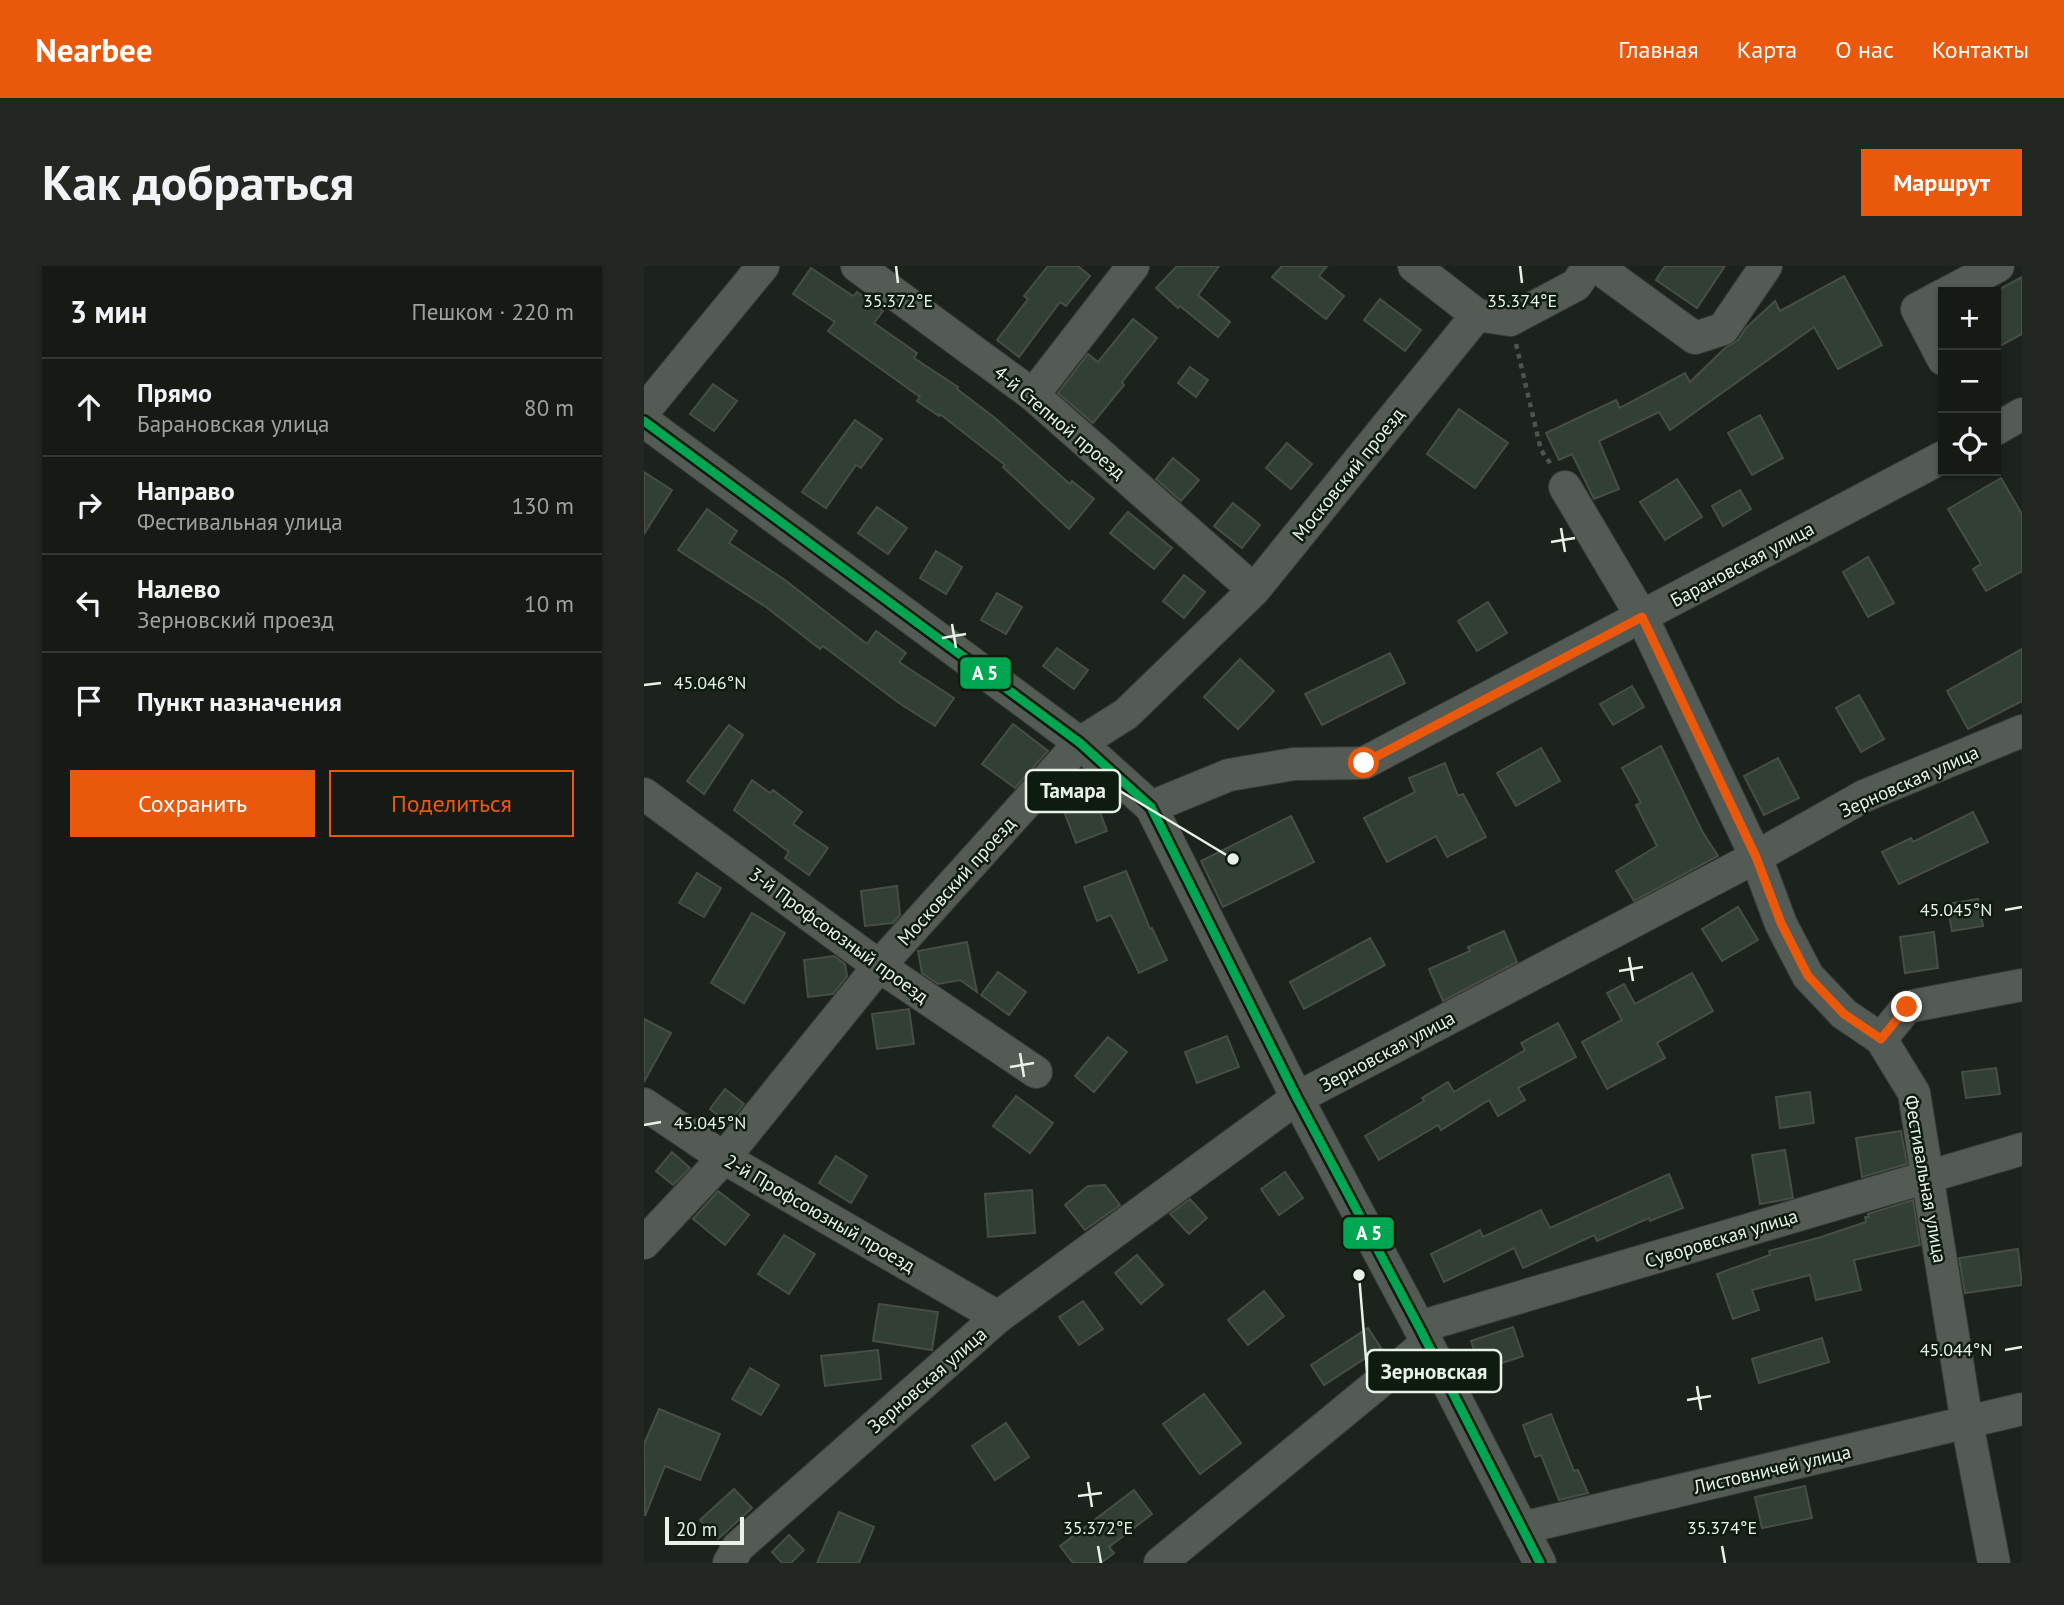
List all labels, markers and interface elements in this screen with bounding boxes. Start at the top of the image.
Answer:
text: Nearbee [35,28,152,71]
text: Главная [1618,34,1699,65]
text: Карта [1737,34,1797,65]
text: О нас [1835,34,1894,65]
text: Контакты [1932,34,2029,65]
button: Маршрут [1861,149,2022,216]
text: Как добраться [42,150,354,214]
map controls [1938,287,2001,476]
button: + [1938,287,2001,350]
text: 35.372°E [863,289,933,312]
text: 35.374°E [1487,289,1557,312]
text: 3 мин [70,292,147,331]
text: Пешком · 220 m [411,297,574,326]
button: − [1938,350,2001,413]
street label: 4-й Степной проезд [989,360,1131,484]
text: Прямо [137,376,212,409]
icon: ahead [70,388,108,426]
text: 80 m [524,393,574,422]
street label: Московский проезд [1287,402,1409,546]
text: Барановская улица [137,409,330,438]
button: locate [1938,413,2001,476]
text: Направо [137,474,235,507]
icon: right [70,486,108,524]
text: 130 m [512,491,574,520]
text: Фестивальная улица [137,507,343,536]
street label: Барановская улица [1666,516,1818,612]
text: Налево [137,572,221,605]
icon: left [70,584,108,622]
text: 10 m [524,589,574,618]
text: Зерновский проезд [137,605,334,634]
line badge: A 5 [959,656,1012,690]
text: A 5 [972,661,998,685]
text: 45.046°N [674,671,746,694]
icon: arrive [70,682,108,720]
text: Пункт назначения [137,685,342,718]
street label: Зерновская улица [1836,740,1982,822]
route start [1348,747,1379,778]
button: Сохранить [70,770,315,837]
button: Поделиться [329,770,574,837]
callout: Тамара [1026,770,1120,812]
text: Тамара [1040,777,1106,804]
street label: Московский проезд [892,812,1020,950]
street label: 3-й Профсоюзный проезд [745,862,933,1008]
text: 45.045°N [1920,898,1992,921]
route end [1891,991,1922,1022]
street label: Зерновская улица [1315,1005,1459,1097]
street label: Фестивальная улица [1899,1093,1953,1265]
text: 45.045°N [674,1111,746,1134]
street label: 2-й Профсоюзный проезд [720,1149,920,1277]
street label: Суворовская улица [1642,1203,1800,1273]
line badge: A 5 [1342,1216,1395,1250]
text: A 5 [1356,1221,1382,1245]
street label: Зерновская улица [863,1322,991,1438]
text: 45.044°N [1920,1338,1992,1361]
callout: Зерновская [1367,1350,1501,1392]
text: Зерновская [1381,1358,1487,1385]
street label: Листовничей улица [1690,1439,1853,1499]
scale bar [665,1514,744,1546]
text: 35.372°E [1063,1516,1133,1539]
text: 35.374°E [1687,1516,1757,1539]
text: 20 m [676,1517,717,1541]

